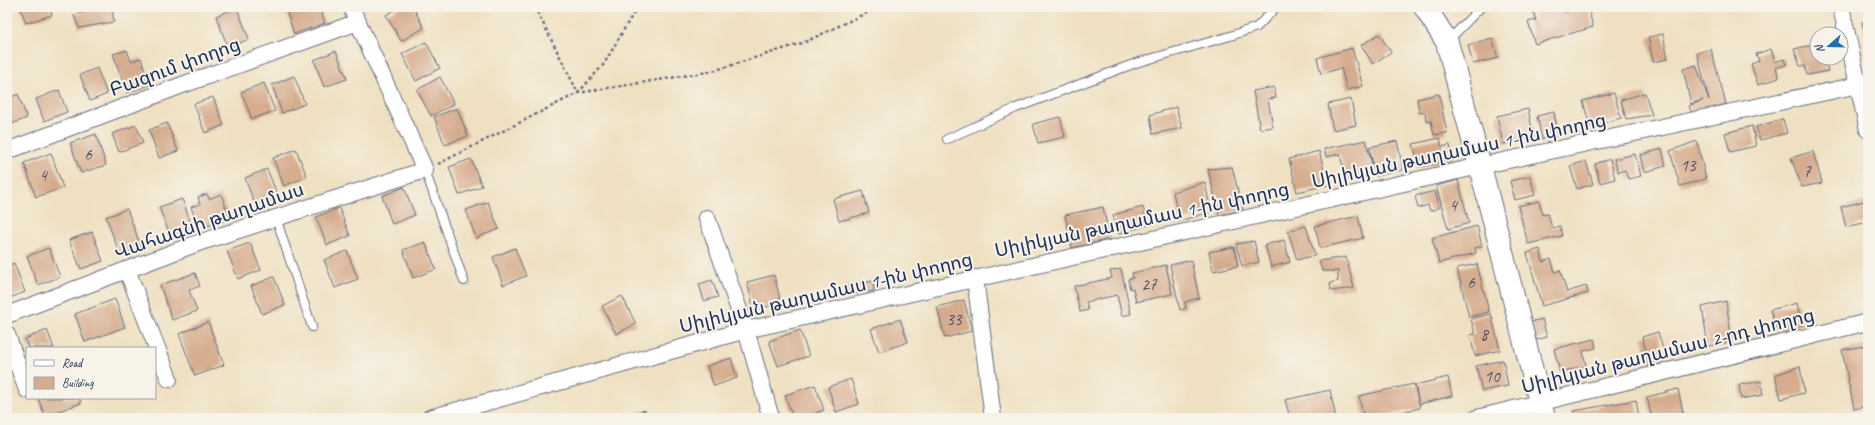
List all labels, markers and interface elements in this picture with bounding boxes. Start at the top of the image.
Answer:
north arrow [1809,26,1849,66]
street label: Բազում փողոց [106,32,244,102]
text: N [1811,42,1827,55]
street label: Սիլիկյան թաղամաս 1-ին փողոց [1310,108,1608,194]
house number: 6 [84,144,93,165]
house number: 13 [1680,155,1697,176]
house number: 7 [1803,161,1812,182]
house number: 4 [39,165,49,186]
street label: Վահագնի թաղամաս [111,177,307,265]
street label: Սիլիկյան թաղամաս 1-ին փողոց [993,177,1291,263]
house number: 4 [1449,195,1459,216]
street label: Սիլիկյան թաղամաս 1-ին փողոց [677,248,975,338]
house number: 6 [1467,272,1476,293]
house number: 27 [1141,274,1158,295]
street label: Սիլիկյան թաղամաս 2-րդ փողոց [1519,303,1817,399]
house number: 33 [946,309,963,330]
house number: 8 [1480,324,1490,345]
legend [26,347,156,399]
text: Road [62,355,84,371]
house number: 10 [1484,366,1501,387]
text: Building [62,375,94,391]

